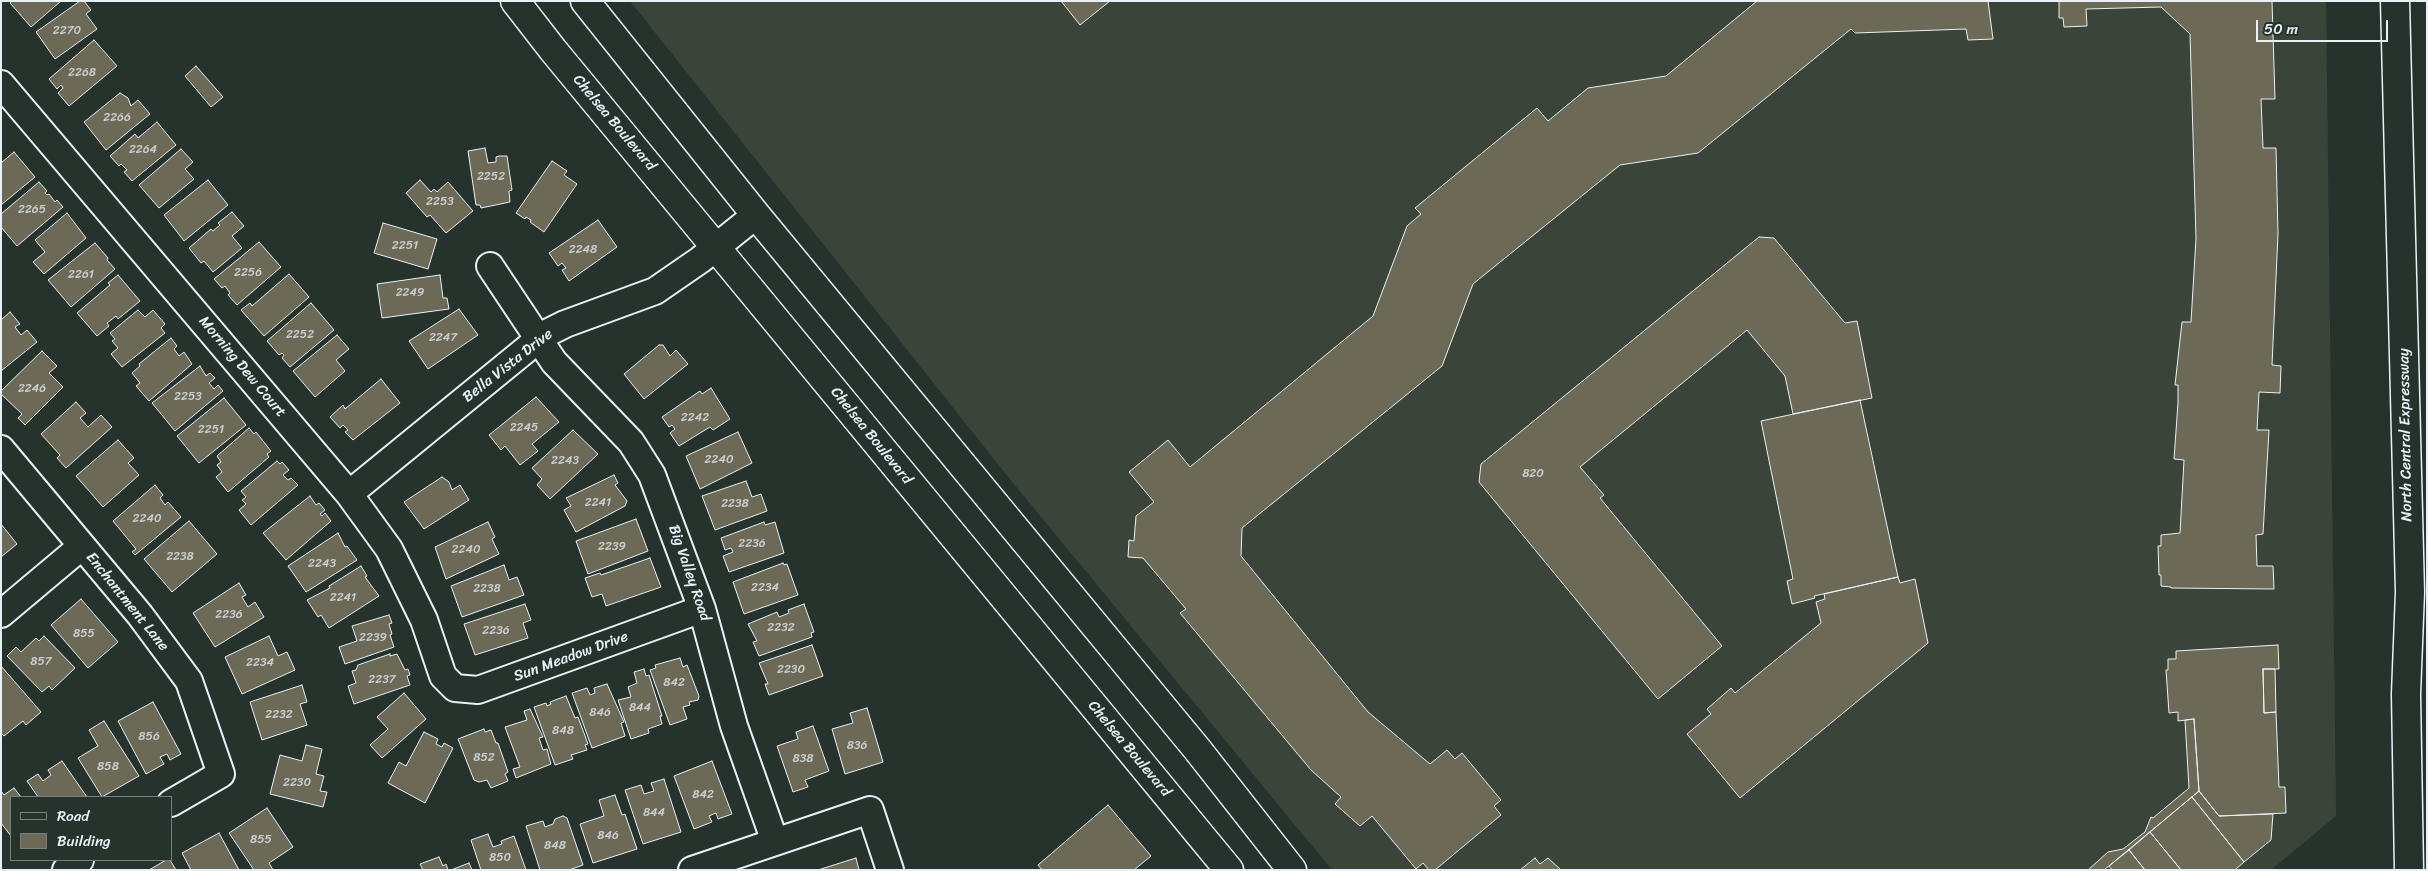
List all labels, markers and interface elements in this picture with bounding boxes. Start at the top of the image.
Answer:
scale bar [2258,10,2390,42]
text: 50 m [2264,16,2298,42]
house number: 2270 [53,24,81,38]
house number: 2268 [68,66,96,80]
street label: Chelsea Boulevard [569,71,659,175]
house number: 2266 [103,111,131,125]
house number: 2264 [129,143,157,157]
house number: 2252 [477,170,505,184]
house number: 2253 [426,195,454,209]
house number: 2265 [18,203,46,217]
house number: 2251 [392,239,418,253]
house number: 2248 [569,243,597,257]
house number: 2256 [234,266,262,280]
house number: 2261 [68,268,94,282]
house number: 2249 [396,286,424,300]
street label: Morning Dew Court [194,313,290,421]
street label: Bella Vista Drive [459,325,557,407]
house number: 2252 [286,328,314,342]
house number: 2247 [429,331,457,345]
street label: North Central Expressway [2395,348,2417,522]
house number: 2246 [18,382,46,396]
street label: Chelsea Boulevard [826,384,916,488]
house number: 2253 [174,390,202,404]
house number: 2242 [681,411,709,425]
house number: 2245 [510,421,538,435]
house number: 2251 [198,423,224,437]
house number: 2240 [705,453,733,467]
house number: 2243 [551,454,579,468]
house number: 820 [1522,467,1544,481]
house number: 2241 [585,496,611,510]
house number: 2238 [721,497,749,511]
house number: 2240 [133,512,161,526]
street label: Big Valley Road [664,523,714,623]
house number: 2236 [738,537,766,551]
house number: 2239 [598,540,626,554]
house number: 2240 [452,543,480,557]
street label: Enchantment Lane [82,549,172,655]
house number: 2238 [166,550,194,564]
house number: 2243 [308,557,336,571]
house number: 2234 [751,581,779,595]
house number: 2238 [473,582,501,596]
house number: 2241 [330,591,356,605]
house number: 2236 [215,608,243,622]
house number: 2232 [767,621,795,635]
house number: 2236 [482,624,510,638]
house number: 855 [73,627,95,641]
street label: Sun Meadow Drive [511,628,631,686]
house number: 2239 [359,631,387,645]
house number: 857 [30,655,52,669]
house number: 2234 [246,656,274,670]
house number: 2230 [777,663,805,677]
house number: 2237 [368,673,396,687]
house number: 842 [663,676,685,690]
street label: Chelsea Boulevard [1084,697,1174,801]
house number: 844 [629,701,651,715]
house number: 846 [589,706,611,720]
house number: 2232 [265,708,293,722]
house number: 848 [552,724,574,738]
house number: 856 [138,730,160,744]
house number: 836 [847,739,867,753]
house number: 852 [473,751,495,765]
house number: 838 [792,752,814,766]
house number: 858 [97,760,119,774]
house number: 2230 [283,776,311,790]
house number: 842 [692,788,714,802]
legend [10,796,172,861]
text: Road [57,803,89,829]
house number: 844 [643,806,665,820]
text: Building [57,828,111,854]
house number: 846 [597,829,619,843]
house number: 855 [250,833,272,847]
house number: 848 [544,839,566,853]
house number: 850 [489,851,511,865]

